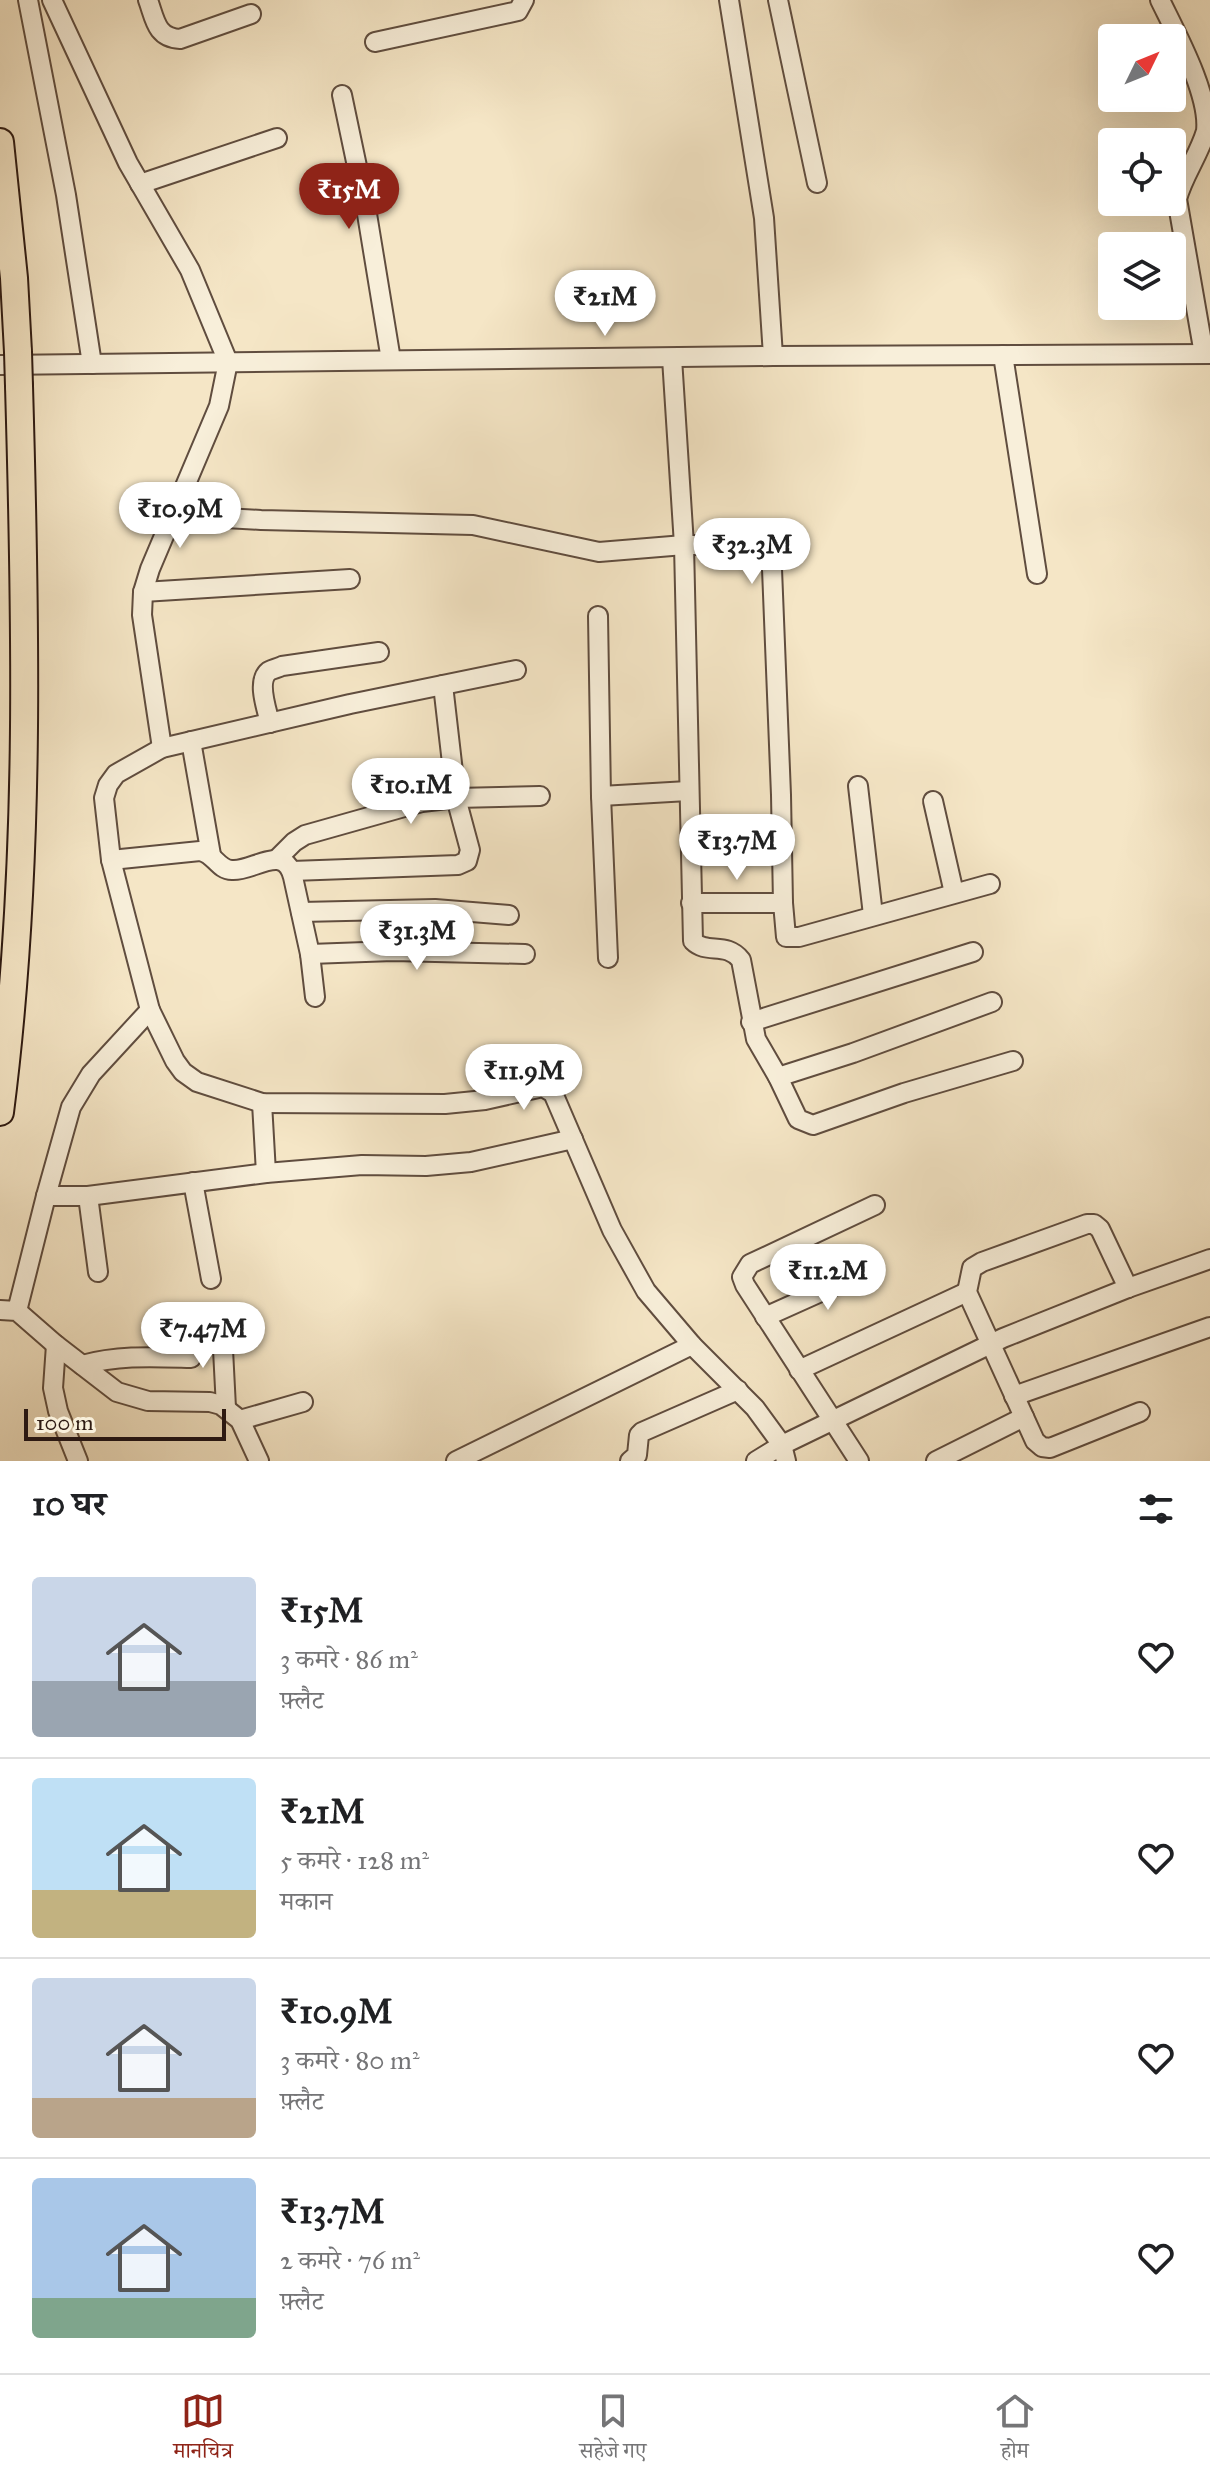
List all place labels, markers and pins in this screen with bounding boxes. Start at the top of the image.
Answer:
pin: ₹15M [302,163,396,231]
pin: ₹21M [558,270,652,338]
pin: ₹10.9M [115,482,245,550]
pin: ₹32.3M [687,518,817,586]
pin: ₹10.1M [346,758,476,826]
pin: ₹13.7M [672,814,802,882]
pin: ₹31.3M [352,904,482,972]
pin: ₹11.9M [459,1044,589,1112]
pin: ₹11.2M [763,1244,893,1312]
pin: ₹7.47M [138,1302,268,1370]

